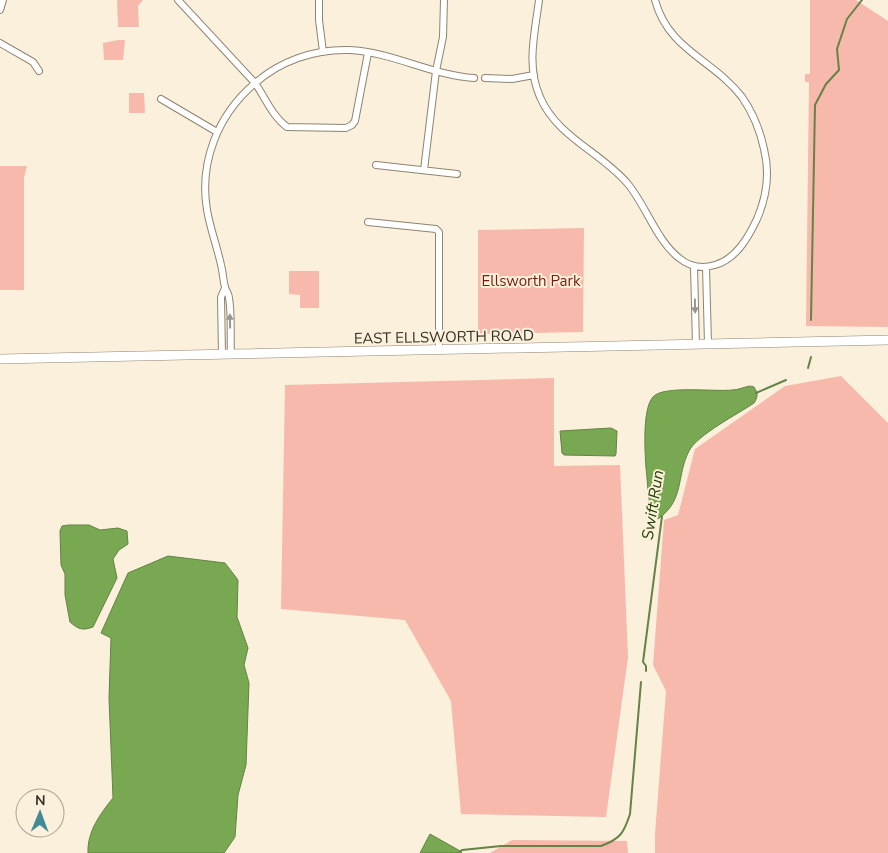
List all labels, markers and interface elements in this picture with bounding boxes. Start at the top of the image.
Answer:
park label: Ellsworth Park [482,271,581,291]
one-way arrow [691,298,699,314]
one-way arrow [226,312,234,328]
street label: EAST ELLSWORTH ROAD [354,325,534,349]
water label: Swift Run [637,469,669,541]
north arrow [15,788,65,838]
text: N [35,791,46,810]

